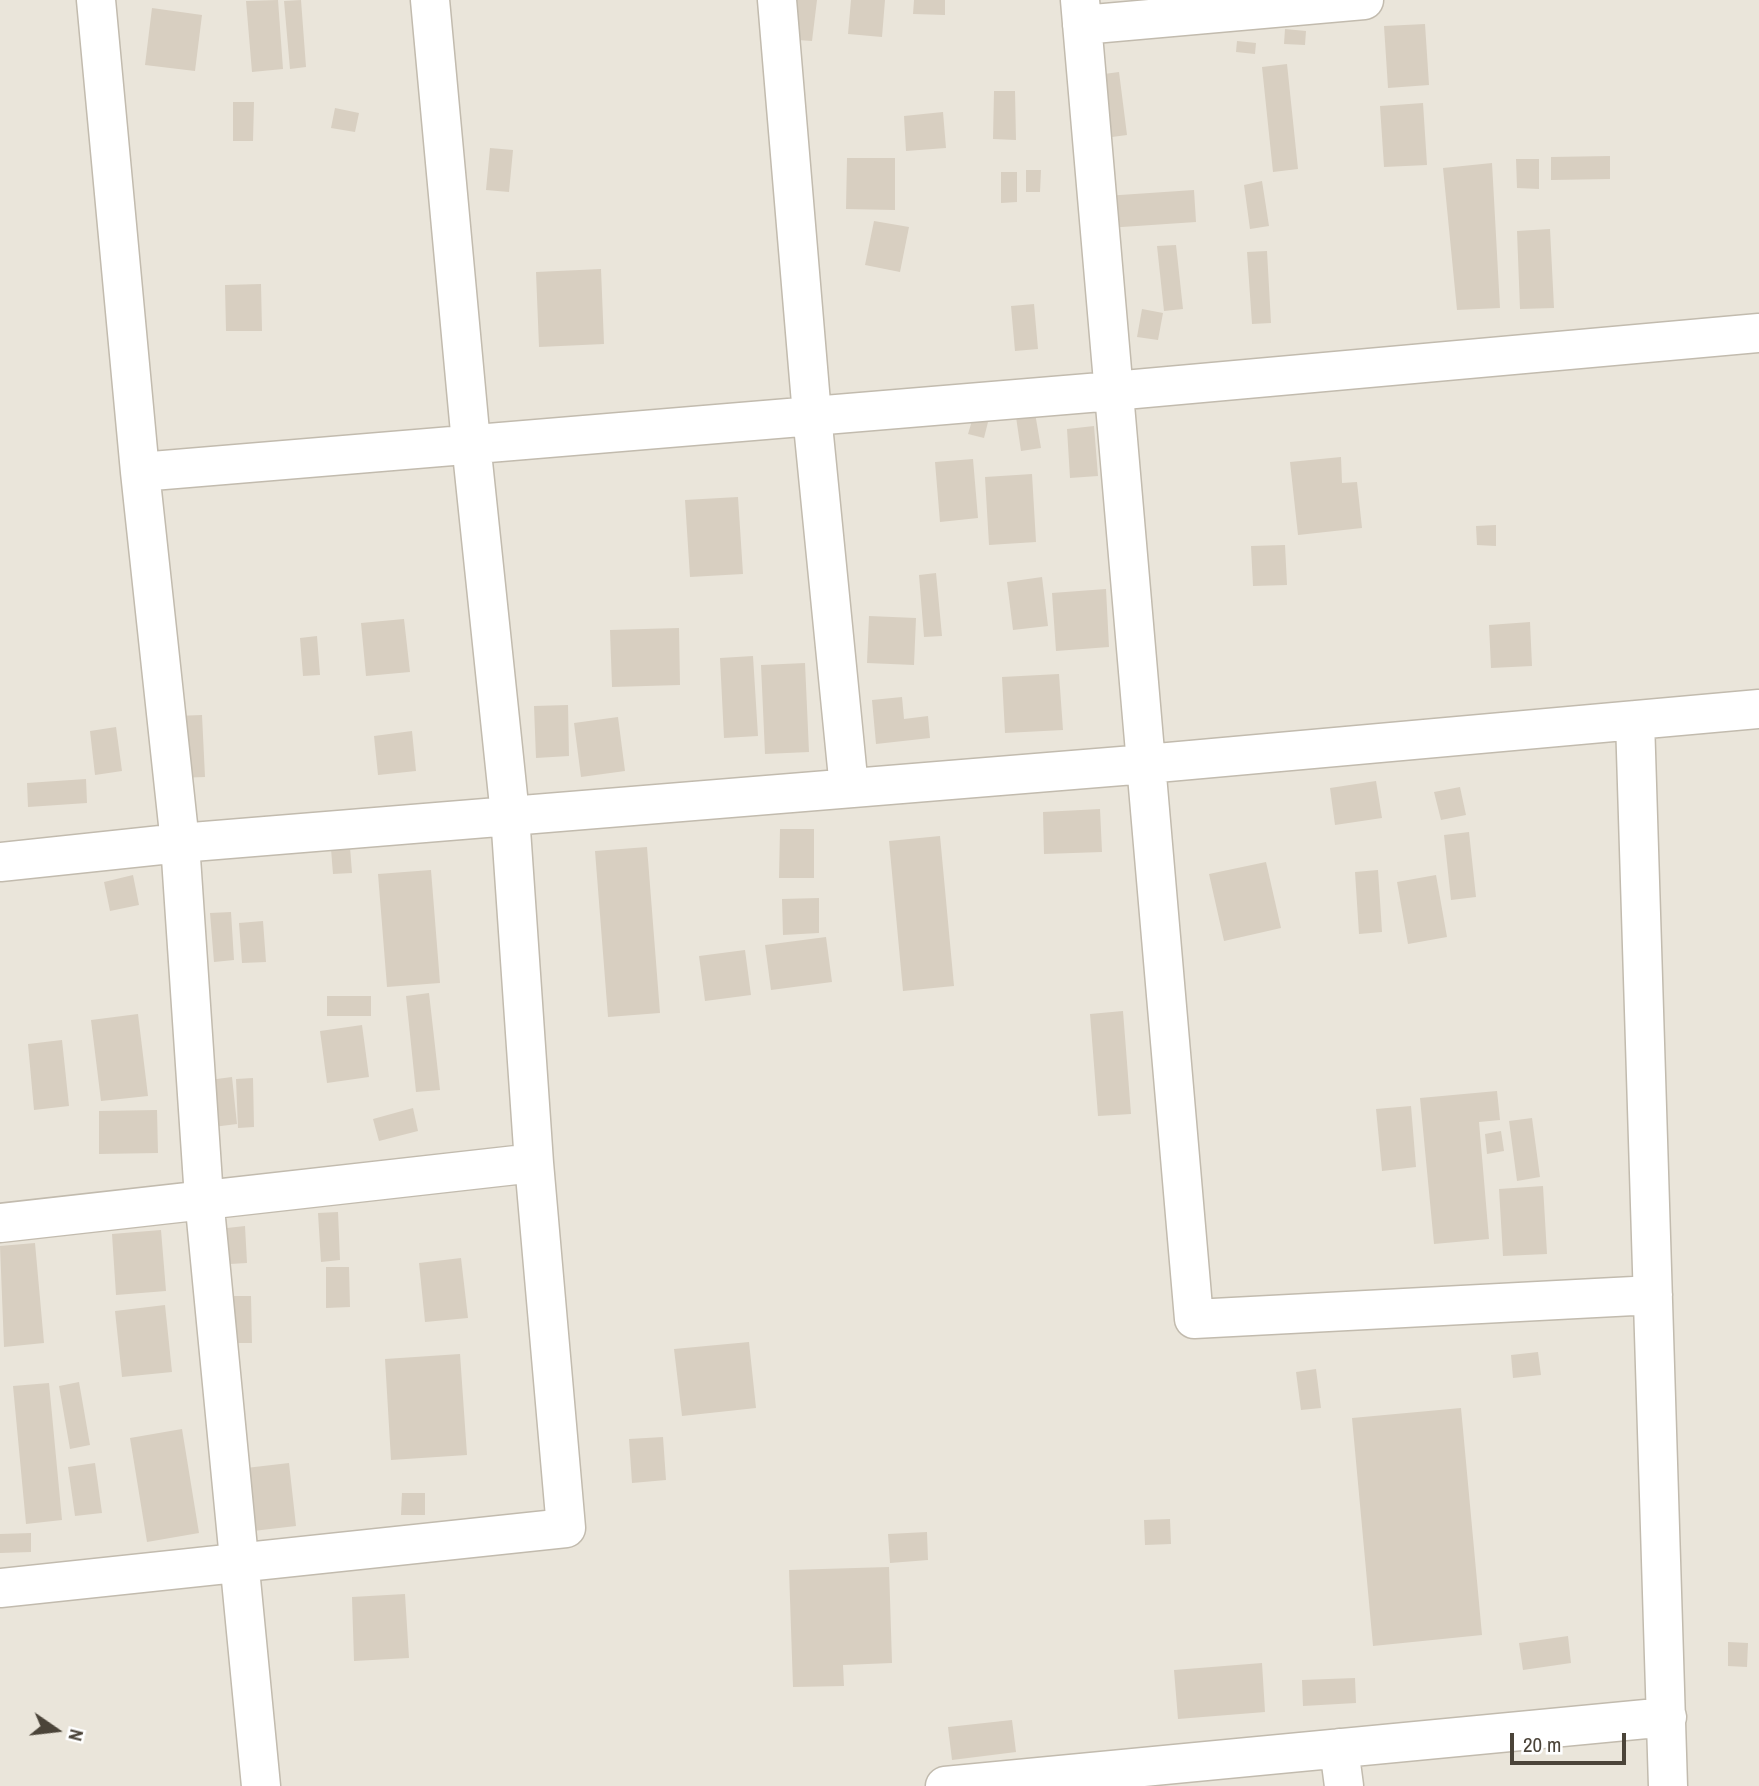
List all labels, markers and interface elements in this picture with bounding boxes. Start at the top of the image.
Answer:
north arrow [21,1695,91,1765]
scale bar [1514,1720,1630,1764]
text: N [62,1726,90,1744]
text: 20 m [1523,1730,1561,1759]

